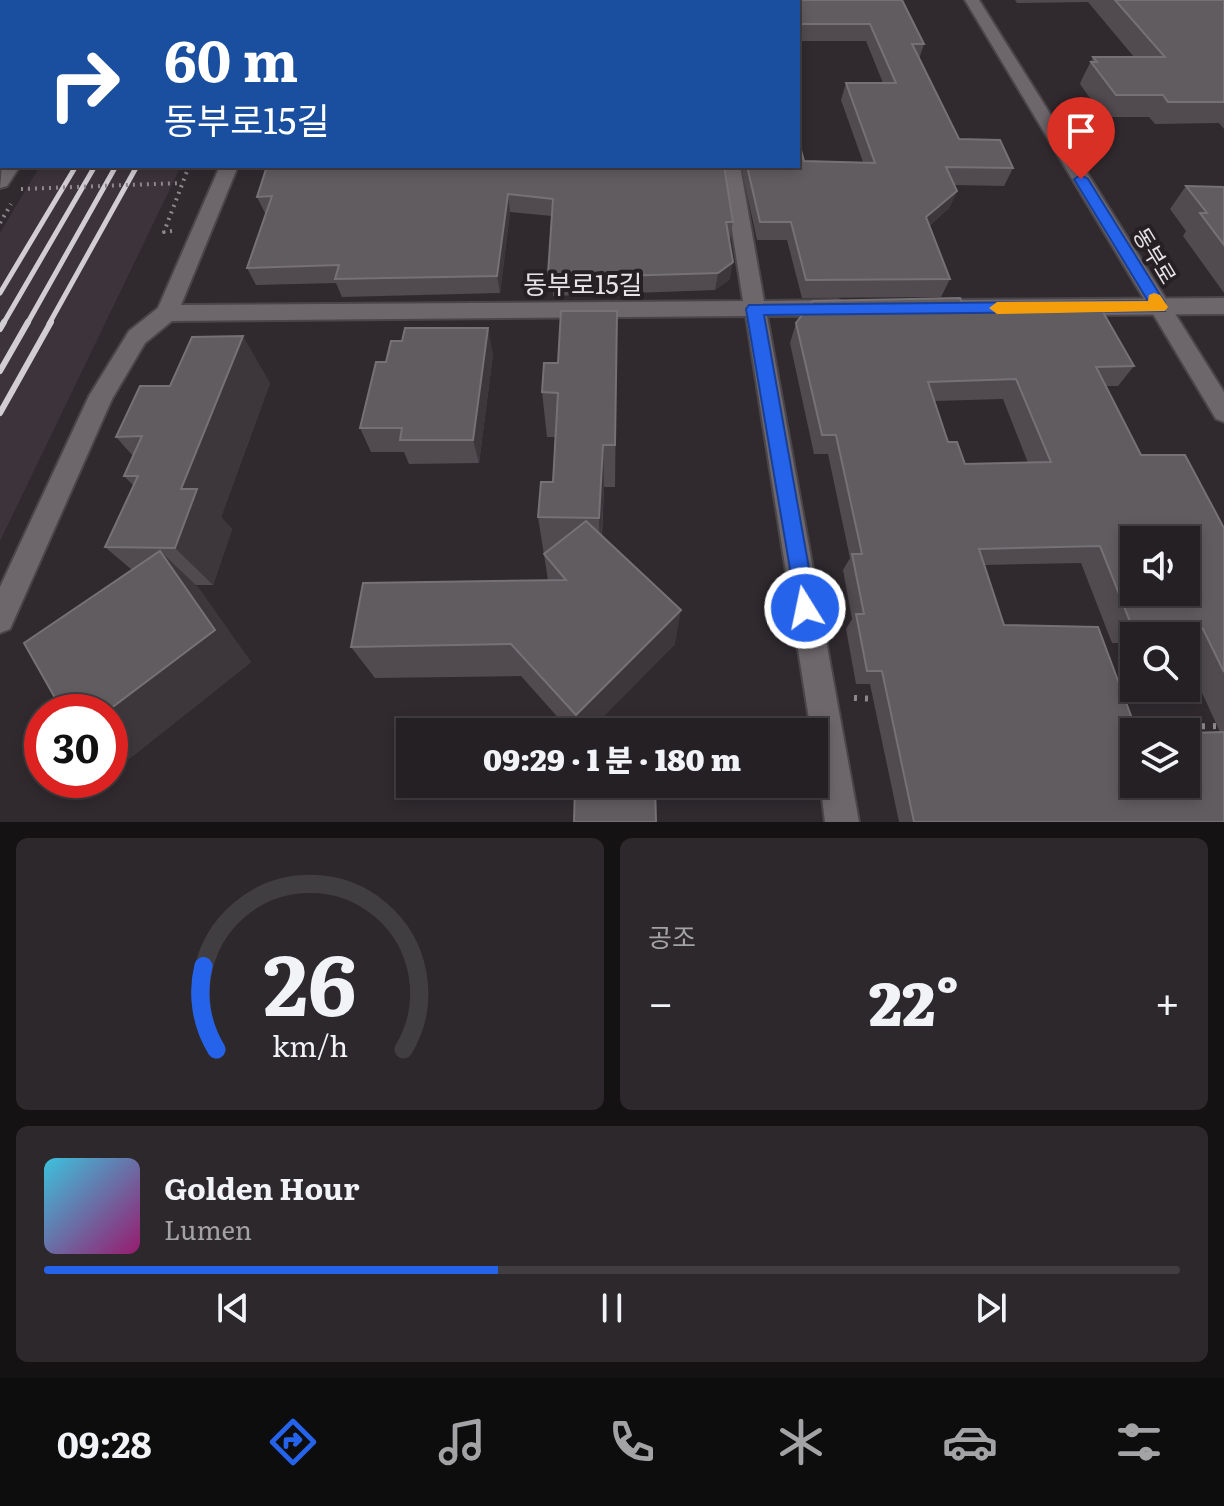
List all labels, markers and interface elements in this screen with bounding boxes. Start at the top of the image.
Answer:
text: 60 m [164,16,298,99]
icon: right [32,32,136,136]
text: 동부로15길 [164,92,329,145]
pin [1047,97,1115,179]
icon: arrive [1059,109,1103,153]
street label: 동부로 [1126,220,1186,290]
street label: 동부로15길 [523,263,643,302]
map controls [1120,526,1200,798]
button: sound [1120,526,1200,606]
position arrow [763,566,847,650]
button: search [1120,622,1200,702]
speed limit sign: 30 [24,694,128,798]
button: layers [1120,718,1200,798]
text: 09:29 · 1 분 · 180 m [483,736,741,780]
text: 공조 [648,916,696,955]
text: 26 [263,918,357,1042]
text: 22° [869,955,959,1044]
text: − [648,967,674,1033]
text: + [1154,967,1180,1033]
text: km/h [272,1023,348,1066]
text: Golden Hour [164,1165,359,1209]
text: Lumen [164,1209,252,1248]
icon: previous [211,1286,255,1330]
icon: pause [590,1286,634,1330]
icon: next [969,1286,1013,1330]
icon: directions [265,1414,321,1470]
icon: music [434,1414,490,1470]
icon: phone [604,1414,660,1470]
icon: climate [773,1414,829,1470]
icon: car [942,1414,998,1470]
icon: filters [1111,1414,1167,1470]
text: 09:28 [57,1416,152,1469]

